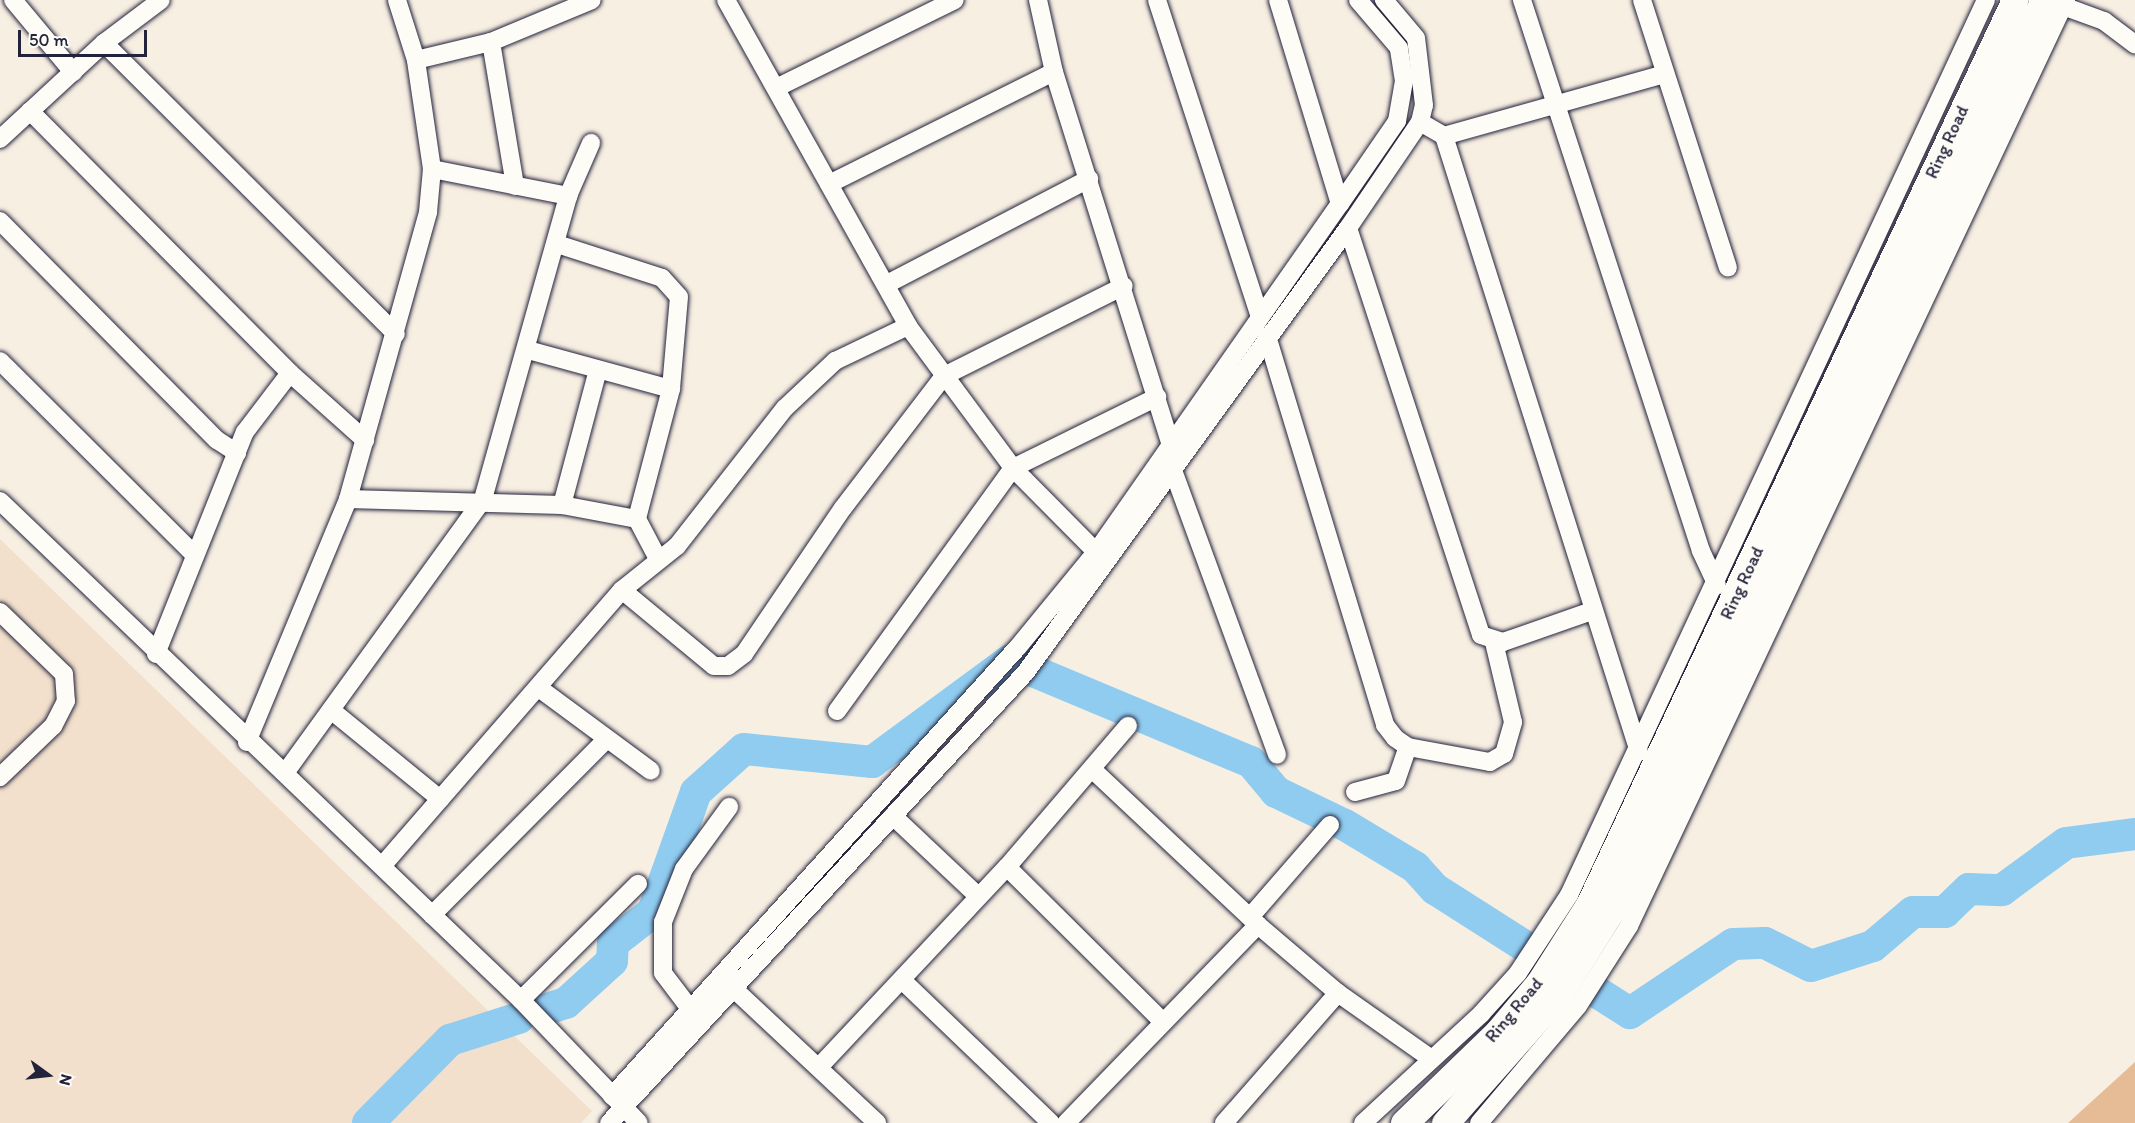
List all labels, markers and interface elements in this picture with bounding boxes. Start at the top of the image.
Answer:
scale bar [21,18,150,56]
text: 50 m [29,29,69,51]
street label: Ring Road [1921,102,1973,182]
street label: Ring Road [1716,543,1768,623]
street label: Ring Road [1481,973,1547,1047]
north arrow [18,1045,78,1105]
text: N [55,1072,76,1087]

